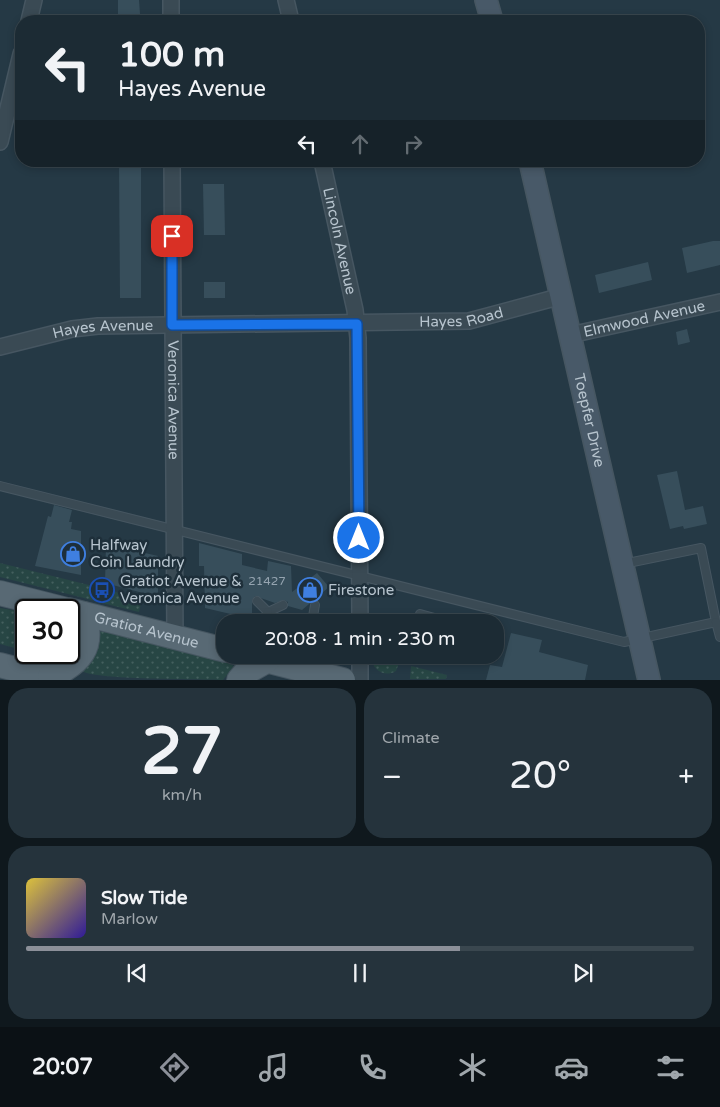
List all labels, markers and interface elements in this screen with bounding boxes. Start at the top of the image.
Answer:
text: 100 m [118,34,225,76]
icon: left [35,35,100,100]
text: Hayes Avenue [118,76,266,102]
icon: left [293,130,321,158]
icon: ahead [346,130,374,158]
icon: right [399,130,427,158]
street label: Lincoln Avenue [319,186,360,296]
pin [151,215,193,257]
icon: arrive [158,222,186,250]
street label: Elmwood Avenue [582,297,707,341]
street label: Hayes Road [419,303,505,331]
street label: Hayes Avenue [51,316,153,343]
street label: Veronica Avenue [164,340,183,460]
street label: Toepfer Drive [570,372,609,469]
position arrow [332,511,384,563]
place label: Halfway Coin Laundry [90,536,185,571]
shop icon: Halfway Coin Laundry [60,541,86,567]
place label: Gratiot Avenue & Veronica Avenue [120,572,242,607]
house number: 21427 [248,574,286,588]
bus stop icon: Gratiot Avenue & Veronica Avenue [89,577,115,603]
shop icon: Firestone [297,577,323,603]
place label: Firestone [328,581,394,599]
speed limit sign: 30 [15,599,80,664]
street label: Gratiot Avenue [92,608,201,652]
text: 20:08 · 1 min · 230 m [264,628,456,650]
text: 27 [141,713,223,792]
text: Climate [382,728,440,748]
text: 20° [509,753,571,799]
text: − [382,760,402,794]
text: + [678,760,694,794]
text: km/h [162,785,202,805]
text: Slow Tide [101,887,188,909]
text: Marlow [101,909,158,929]
icon: previous [123,959,151,987]
icon: pause [346,959,374,987]
icon: next [569,959,597,987]
icon: directions [157,1050,192,1085]
icon: music [256,1050,291,1085]
icon: phone [355,1050,390,1085]
icon: climate [455,1050,490,1085]
icon: car [554,1050,589,1085]
icon: filters [653,1050,688,1085]
text: 20:07 [32,1054,93,1080]

